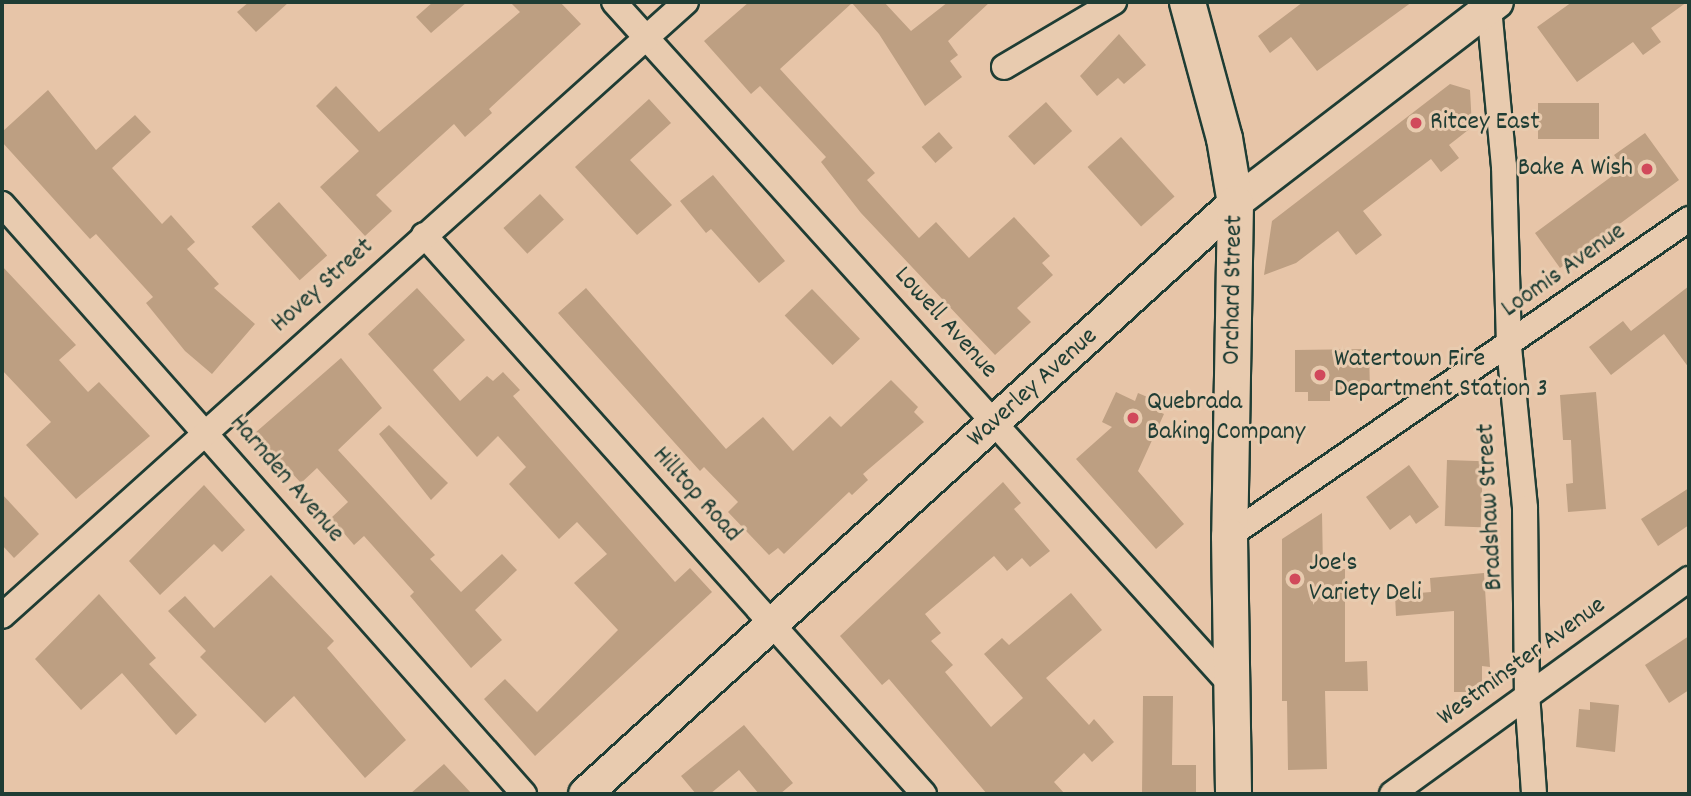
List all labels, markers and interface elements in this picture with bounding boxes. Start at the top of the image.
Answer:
place label: Ritcey East [1430,107,1540,139]
marker: Ritcey East [1408,115,1424,131]
place label: Bake A Wish [1518,153,1633,185]
marker: Bake A Wish [1639,161,1655,177]
street label: Orchard Street [1217,215,1251,365]
street label: Loomis Avenue [1496,217,1632,325]
street label: Hovey Street [265,232,381,340]
street label: Lowell Avenue [887,261,1003,385]
street label: Waverley Avenue [962,321,1104,455]
place label: Watertown Fire Department Station 3 [1334,344,1548,406]
marker: Watertown Fire Department Station 3 [1312,367,1328,383]
place label: Quebrada Baking Company [1147,387,1305,448]
street label: Harnden Avenue [222,408,350,550]
marker: Quebrada Baking Company [1125,410,1141,426]
street label: Bradshaw Street [1471,423,1511,591]
street label: Hilltop Road [645,441,747,549]
place label: Joe's Variety Deli [1309,548,1421,610]
marker: Joe's Variety Deli [1287,571,1303,587]
street label: Westminster Avenue [1432,591,1612,733]

